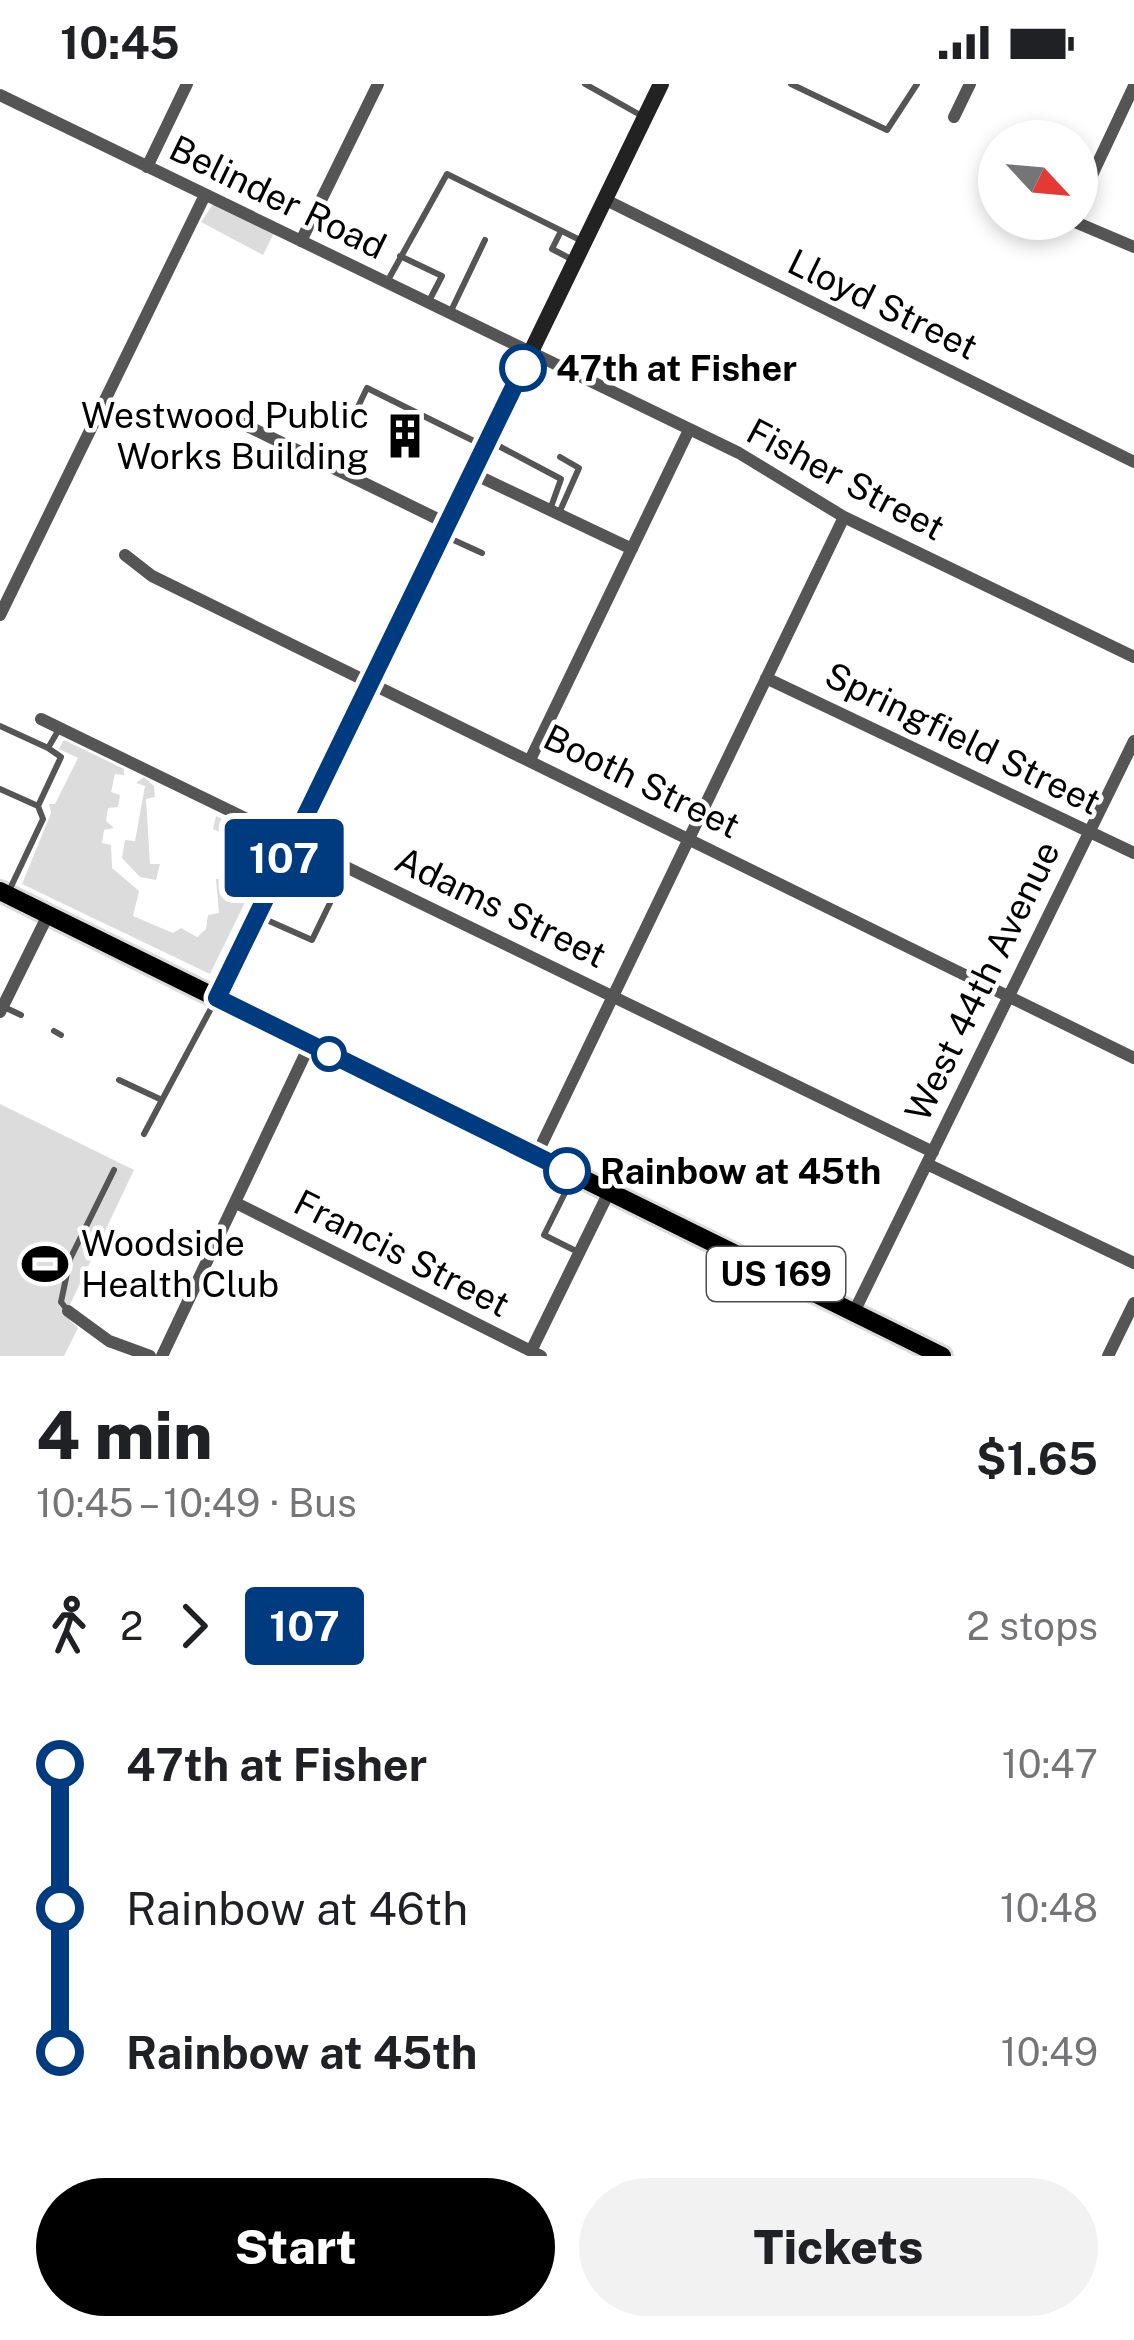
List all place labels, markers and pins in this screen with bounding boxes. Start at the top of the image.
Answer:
marker: 47th at Fisher [501,346,545,390]
place label: 47th at Fisher [556,347,797,389]
place label: Westwood Public Works Building [81,394,369,477]
building icon: Westwood Public Works Building [380,411,430,461]
unlabelled marker [313,1038,345,1070]
marker: Rainbow at 45th [545,1149,589,1193]
place label: Rainbow at 45th [600,1150,881,1192]
place label: Woodside Health Club [81,1222,279,1305]
sports icon: Woodside Health Club [20,1239,70,1289]

